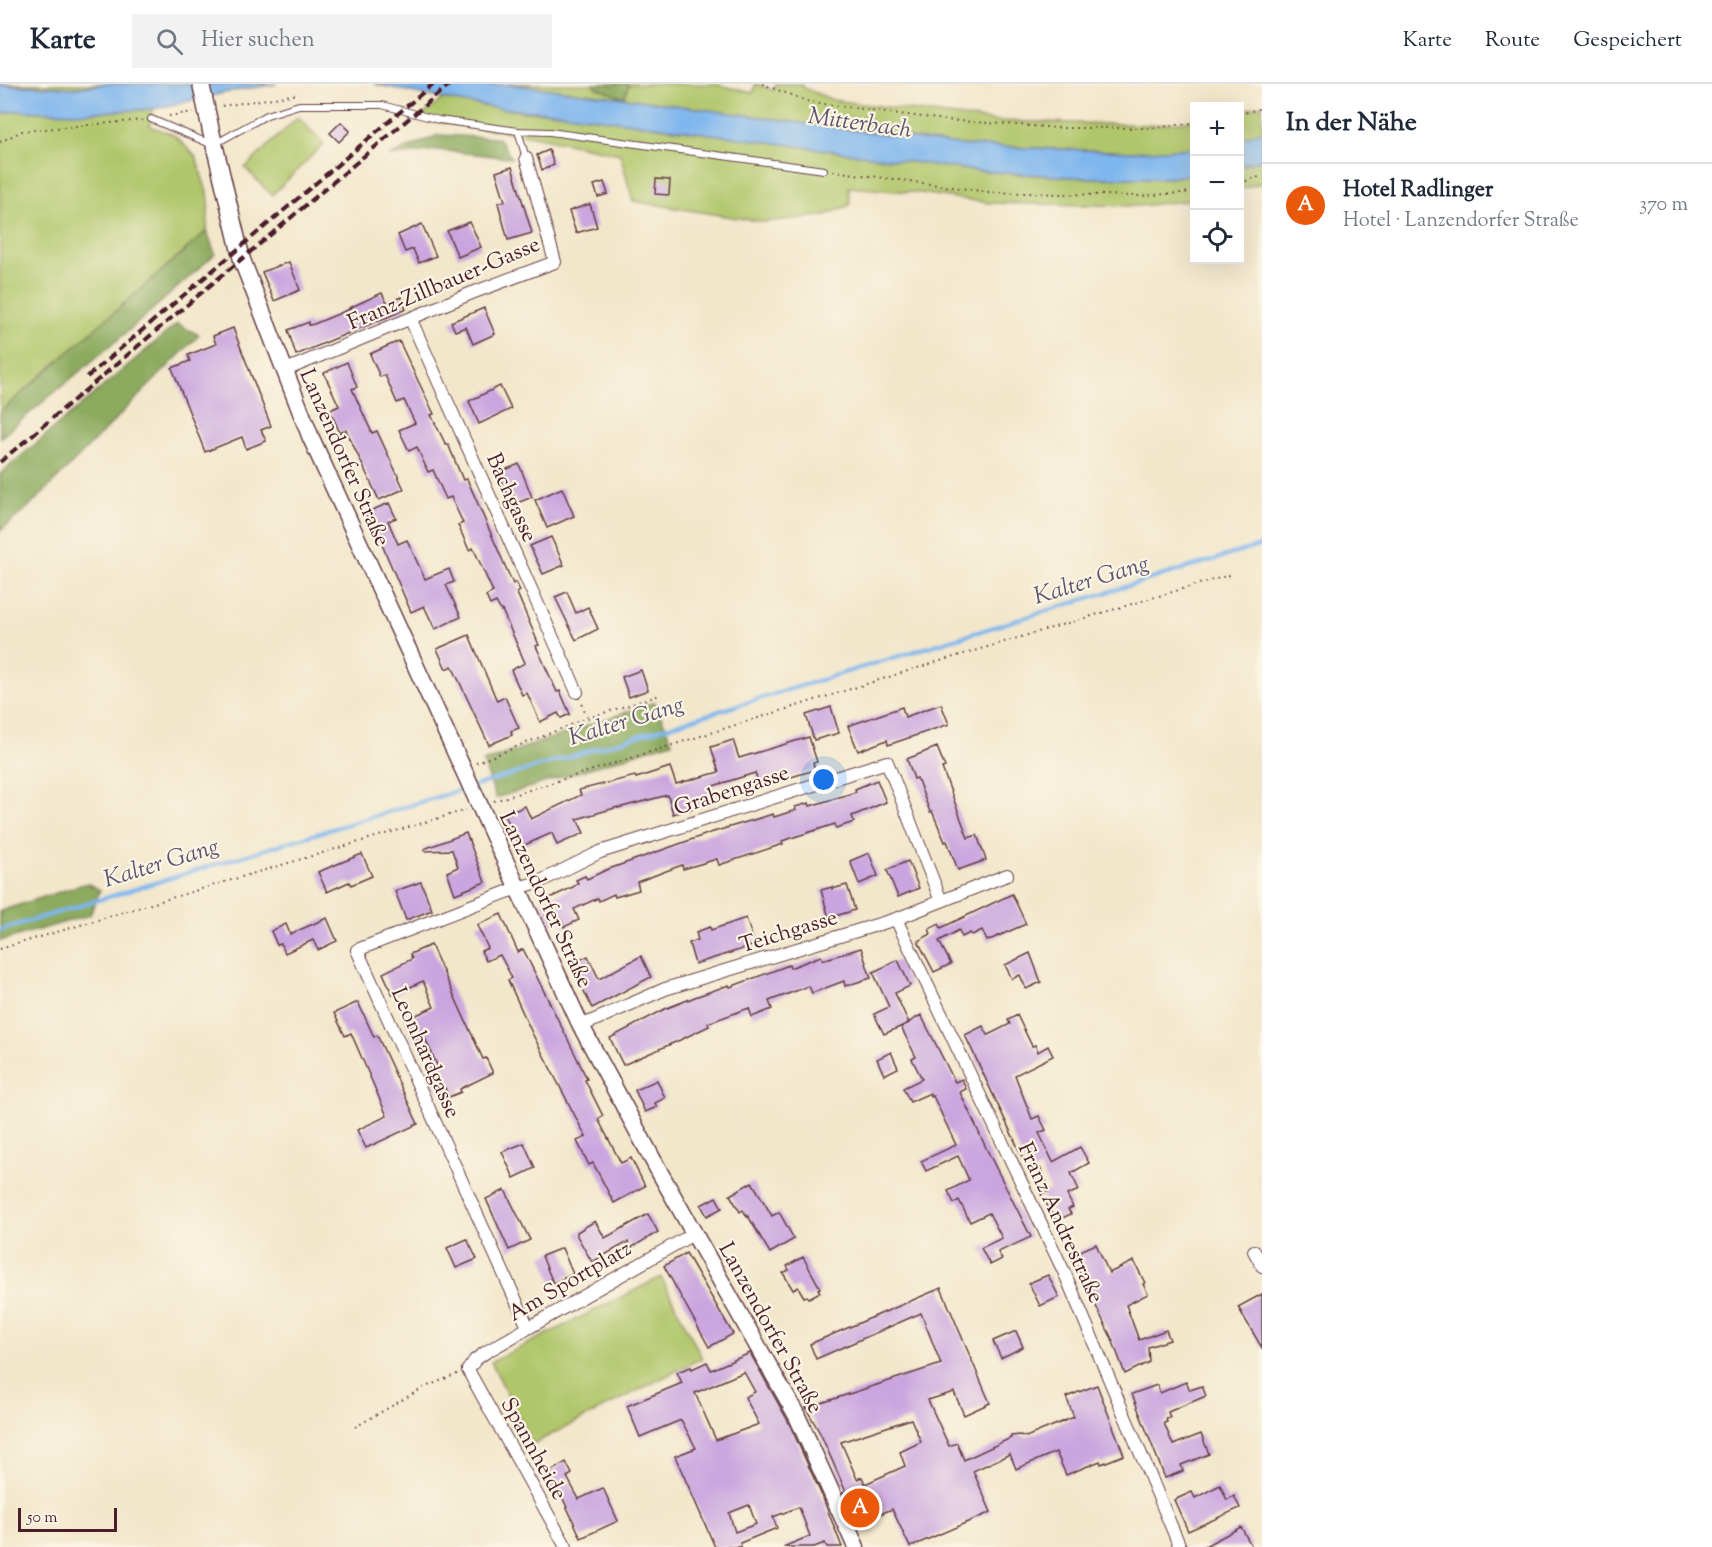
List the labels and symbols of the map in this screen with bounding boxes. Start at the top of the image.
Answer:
water label: Mitterbach [806,100,914,148]
street label: Franz-Zillbauer-Gasse [343,230,545,340]
street label: Lanzendorfer Straße [290,364,397,552]
street label: Bachgasse [476,448,544,548]
water label: Kalter Gang [1029,547,1154,615]
water label: Kalter Gang [564,688,689,756]
street label: Grabengasse [670,758,794,826]
your location [809,765,838,794]
street label: Lanzendorfer Straße [489,807,599,994]
water label: Kalter Gang [99,830,224,898]
street label: Teichgasse [736,903,842,963]
street label: Leonhardgasse [381,983,467,1124]
street label: Franz Andrestraße [1008,1138,1111,1309]
street label: Am Sportplatz [503,1234,638,1331]
street label: Lanzendorfer Straße [709,1237,830,1420]
street label: Spannheide [491,1392,574,1507]
pin: A [840,1486,880,1530]
scale bar [18,1505,117,1532]

